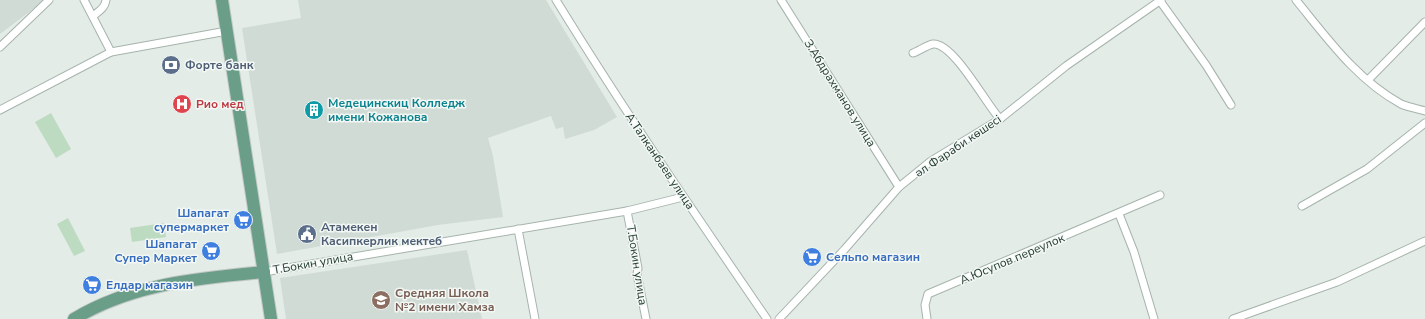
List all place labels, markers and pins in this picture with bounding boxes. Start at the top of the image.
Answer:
bank icon: Форте банк [160,54,182,76]
place label: Форте банк [185,57,254,73]
hospital icon: Рио мед [171,93,193,115]
place label: Медецинскиц Колледж имени Кожанова [328,95,465,125]
place label: Рио мед [196,96,244,112]
building icon: Медецинскиц Колледж имени Кожанова [303,99,325,121]
place label: Шапагат супермаркет [154,205,229,235]
supermarket icon: Шапагат супермаркет [232,209,254,231]
place label: Атамекен Касипкерлик мектеб [321,219,442,249]
public building icon: Атамекен Касипкерлик мектеб [296,223,318,245]
place label: Шапагат Супер Маркет [114,236,197,266]
supermarket icon: Шапагат Супер Маркет [200,240,222,262]
supermarket icon: Сельпо магазин [801,246,823,268]
place label: Сельпо магазин [826,249,920,265]
supermarket icon: Елдар магазин [81,274,103,296]
place label: Елдар магазин [106,277,193,293]
place label: Средняя Школа №2 имени Хамза [395,285,495,315]
school or university icon: Средняя Школа №2 имени Хамза [370,289,392,311]

